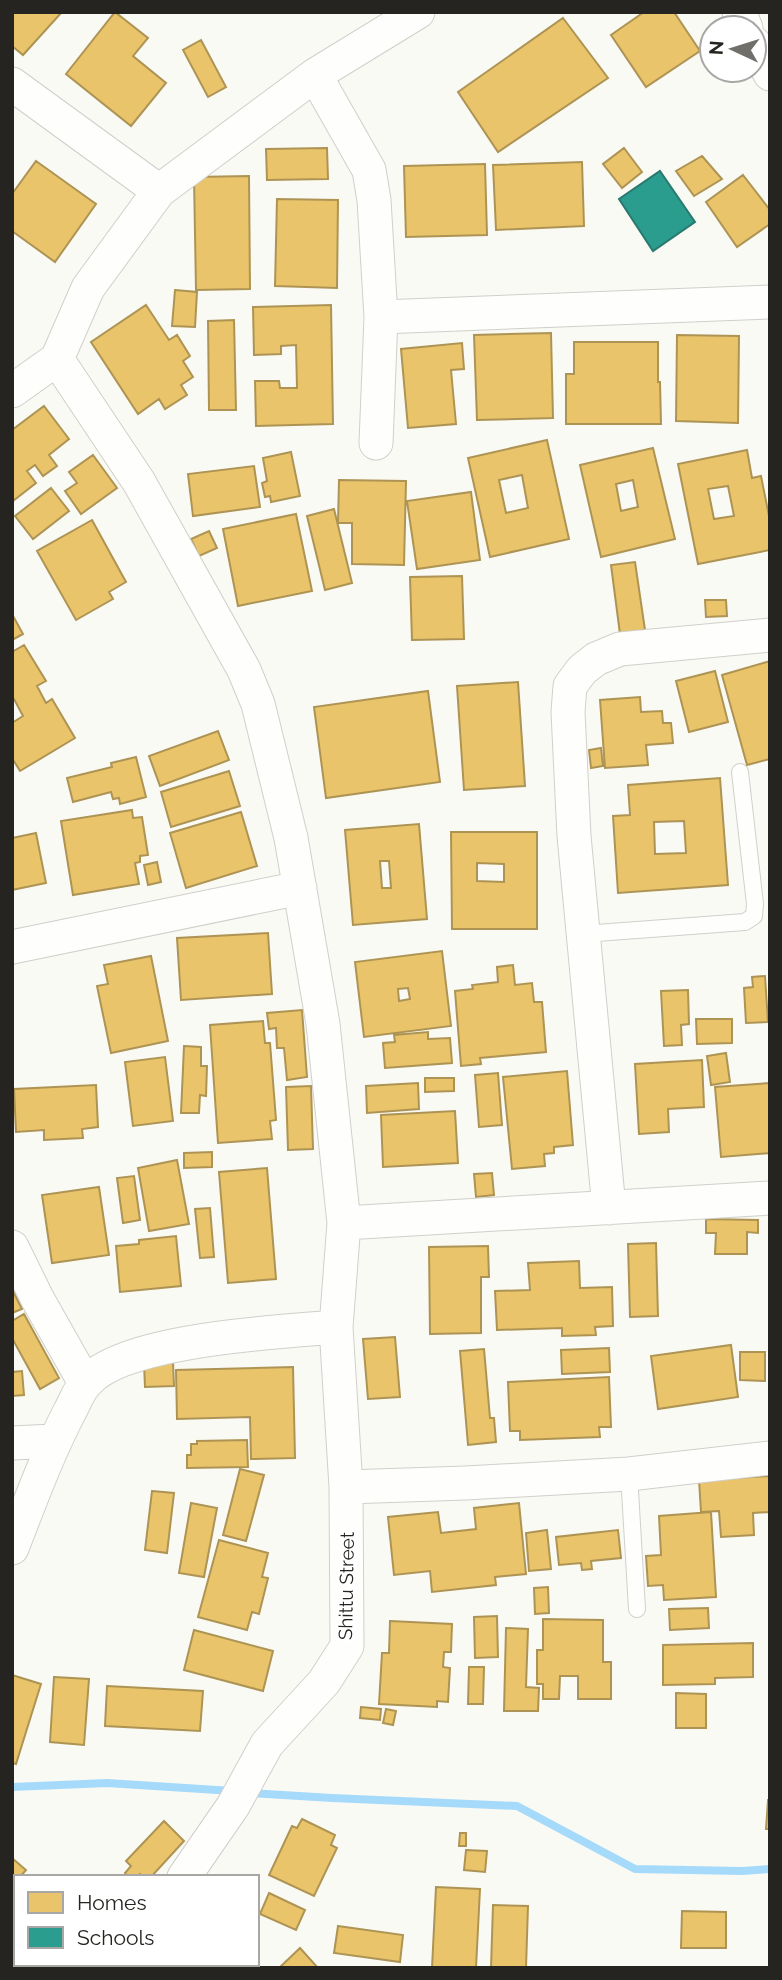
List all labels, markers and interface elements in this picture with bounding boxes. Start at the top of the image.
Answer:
north arrow [698,14,768,84]
text: N [705,40,728,56]
street label: Shittu Street [334,1531,358,1640]
legend [14,1875,259,1966]
text: Homes [77,1890,147,1915]
text: Schools [77,1925,154,1950]

